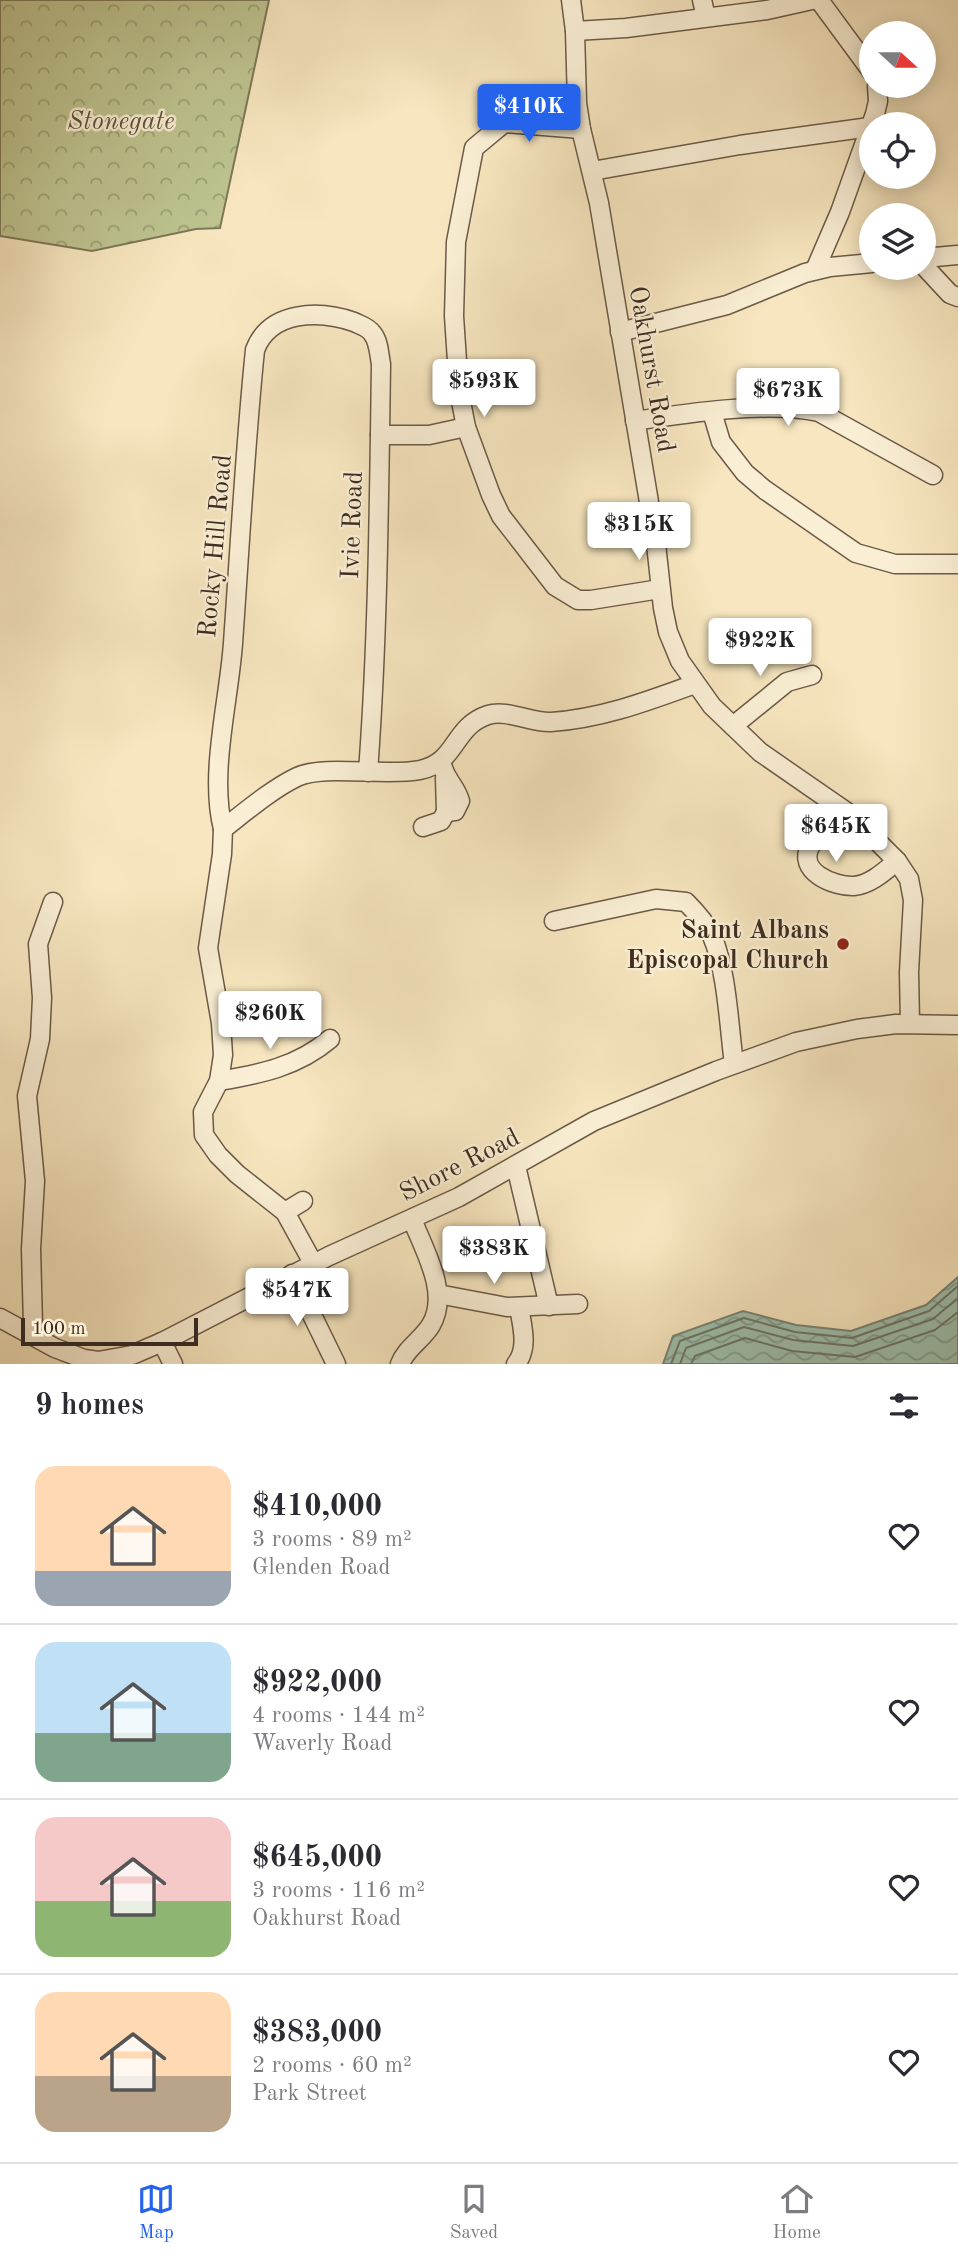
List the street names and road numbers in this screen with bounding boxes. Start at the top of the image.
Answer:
street label: Oakhurst Road [624,284,678,455]
street label: Rocky Hill Road [195,453,237,639]
street label: Ivie Road [338,471,368,580]
street label: Shore Road [396,1124,524,1207]

